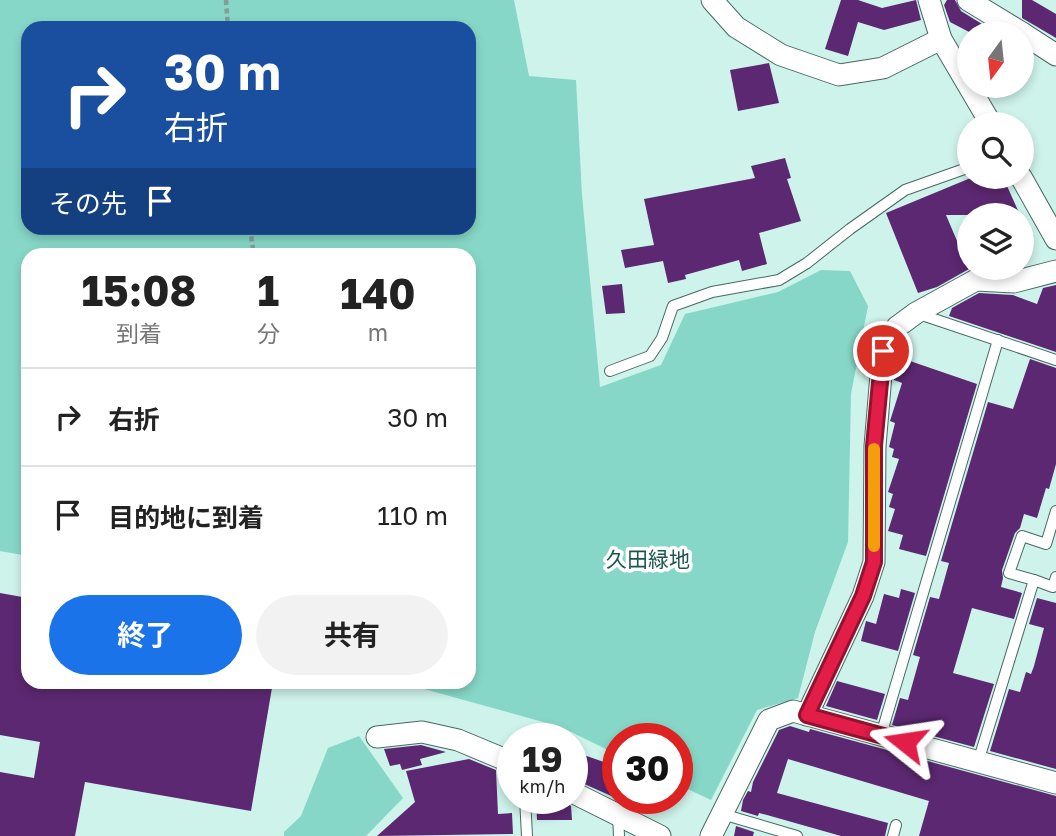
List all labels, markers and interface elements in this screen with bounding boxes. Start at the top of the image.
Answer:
north arrow [957,21,1034,98]
map controls [957,21,1034,280]
text: 30 m [164,42,281,101]
icon: right [49,49,140,140]
text: 右折 [164,108,228,146]
button: search [957,112,1034,189]
icon: arrive [141,182,179,220]
text: その先 [49,188,127,219]
button: layers [957,203,1034,280]
text: 15:08 [81,265,196,315]
text: 1 [258,265,279,315]
text: 140 [340,268,416,318]
text: m [368,318,388,346]
text: 到着 [116,319,162,347]
text: 分 [257,319,280,347]
pin [853,321,913,381]
icon: arrive [864,332,902,370]
icon: right [49,398,87,436]
text: 30 m [387,402,448,433]
text: 右折 [108,404,160,435]
icon: arrive [49,496,87,534]
text: 110 m [377,500,448,531]
text: 目的地に到着 [108,502,264,533]
park label: 久田緑地 [606,546,690,572]
button: 終了 [49,595,242,675]
button: 共有 [256,595,448,675]
position arrow [868,705,942,779]
speed limit sign: 30 [602,723,693,814]
text: 19 [522,738,563,780]
text: km/h [520,775,565,797]

